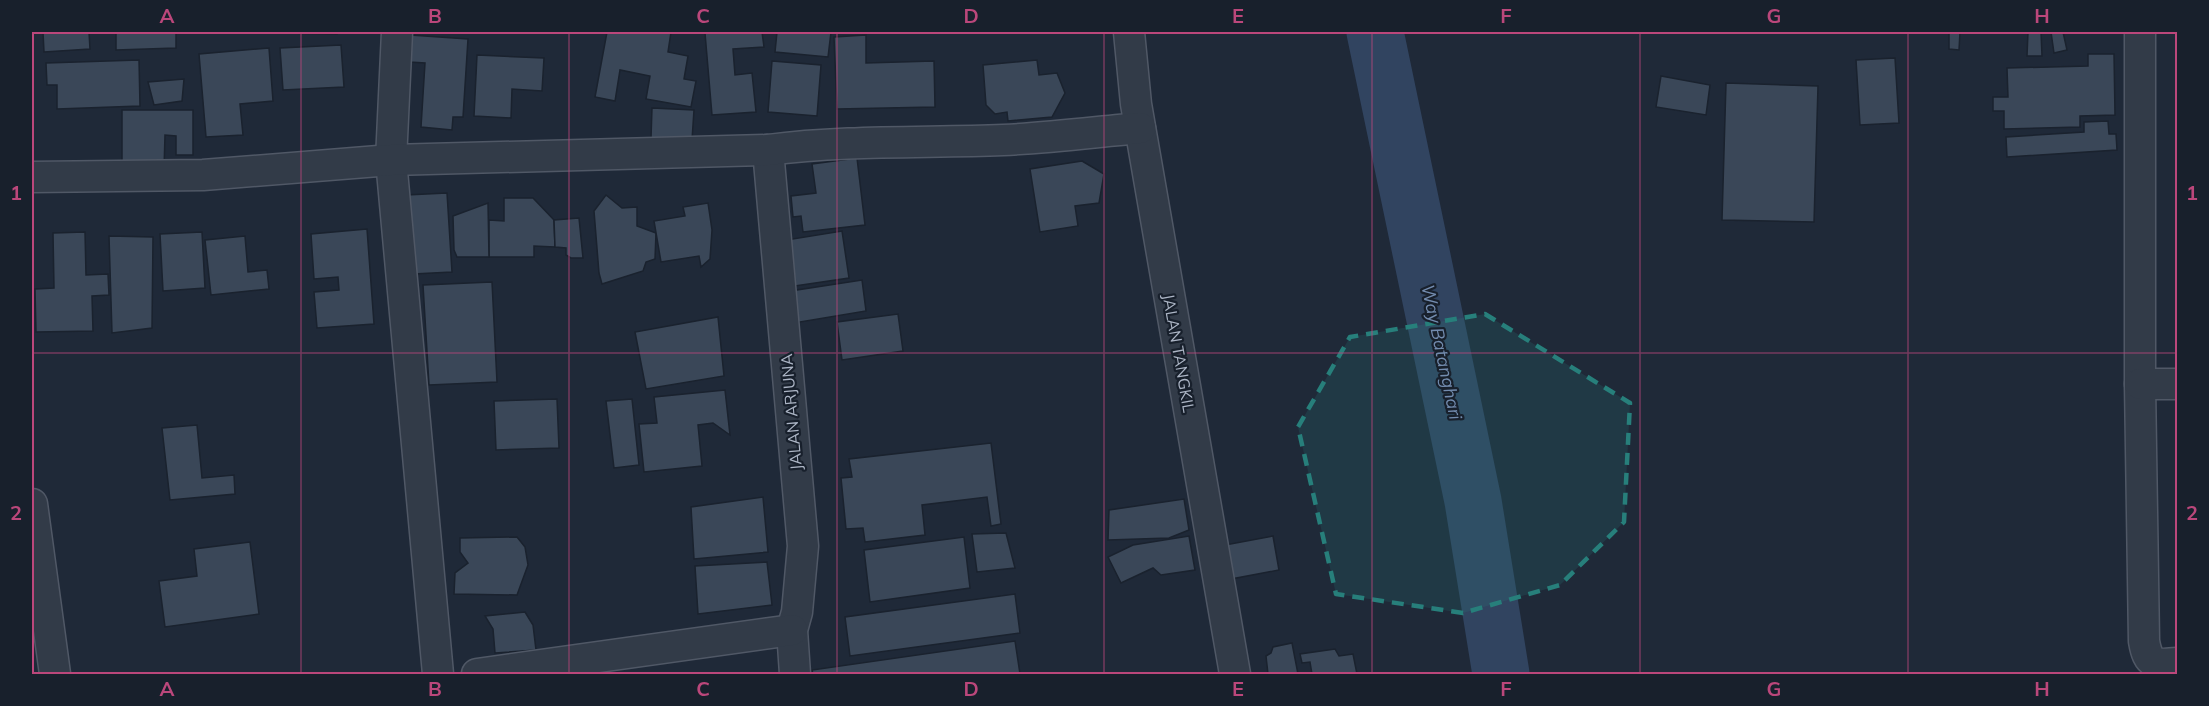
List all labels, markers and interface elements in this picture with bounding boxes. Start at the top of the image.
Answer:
text: A [160,3,175,28]
text: B [428,3,442,28]
text: C [696,3,710,28]
text: D [963,3,979,28]
text: E [1232,3,1244,28]
text: F [1500,3,1512,28]
text: G [1767,3,1781,28]
text: H [2034,3,2050,28]
text: 1 [10,180,22,205]
text: 1 [2186,180,2198,205]
water label: Way Batanghari [1416,282,1468,422]
street label: JALAN TANGKIL [1159,292,1199,414]
street label: JALAN ARJUNA [776,353,806,471]
text: 2 [10,500,22,525]
text: 2 [2186,500,2198,525]
text: A [160,676,175,701]
text: B [428,676,442,701]
text: C [696,676,710,701]
text: D [963,676,979,701]
text: E [1232,676,1244,701]
text: F [1500,676,1512,701]
text: G [1767,676,1781,701]
text: H [2034,676,2050,701]

